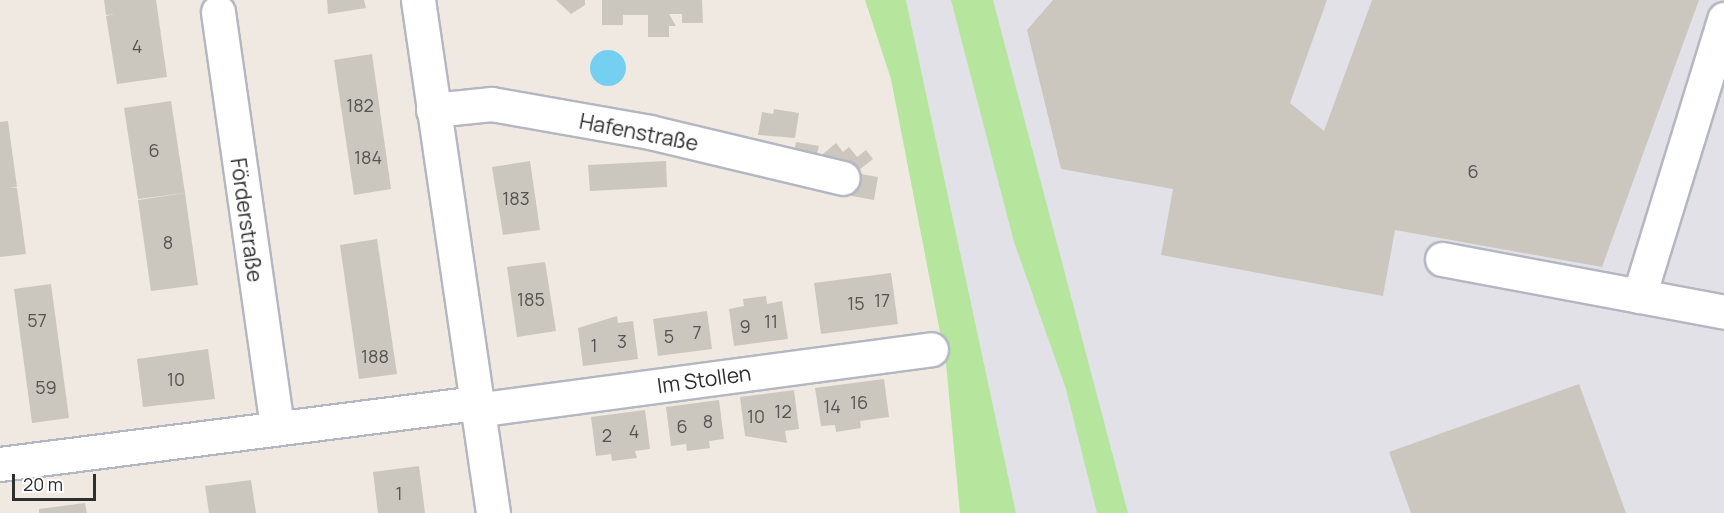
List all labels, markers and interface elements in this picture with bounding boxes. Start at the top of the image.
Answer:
house number: 4 [132,35,142,57]
house number: 182 [346,94,374,116]
street label: Hafenstraße [577,108,701,156]
house number: 6 [148,139,160,161]
house number: 184 [354,146,382,168]
street label: Förderstraße [226,156,268,284]
house number: 6 [1467,160,1479,182]
house number: 183 [502,187,530,209]
house number: 8 [163,231,173,253]
house number: 185 [517,288,545,310]
house number: 17 [874,289,890,311]
house number: 15 [847,292,865,314]
house number: 57 [27,309,47,331]
house number: 11 [764,310,778,332]
house number: 9 [739,315,751,337]
house number: 7 [692,321,702,343]
house number: 5 [664,325,674,347]
house number: 3 [617,330,627,352]
house number: 1 [590,334,598,356]
house number: 188 [361,345,389,367]
street label: Im Stollen [655,360,753,398]
house number: 10 [167,368,185,390]
house number: 59 [35,376,57,398]
house number: 16 [850,391,868,413]
house number: 14 [823,395,841,417]
house number: 12 [774,400,792,422]
house number: 10 [747,405,765,427]
house number: 8 [703,410,713,432]
house number: 6 [676,415,688,437]
house number: 4 [629,420,639,442]
house number: 2 [602,424,612,446]
scale bar [15,462,99,500]
text: 20 m [23,472,63,496]
house number: 1 [395,482,403,504]

